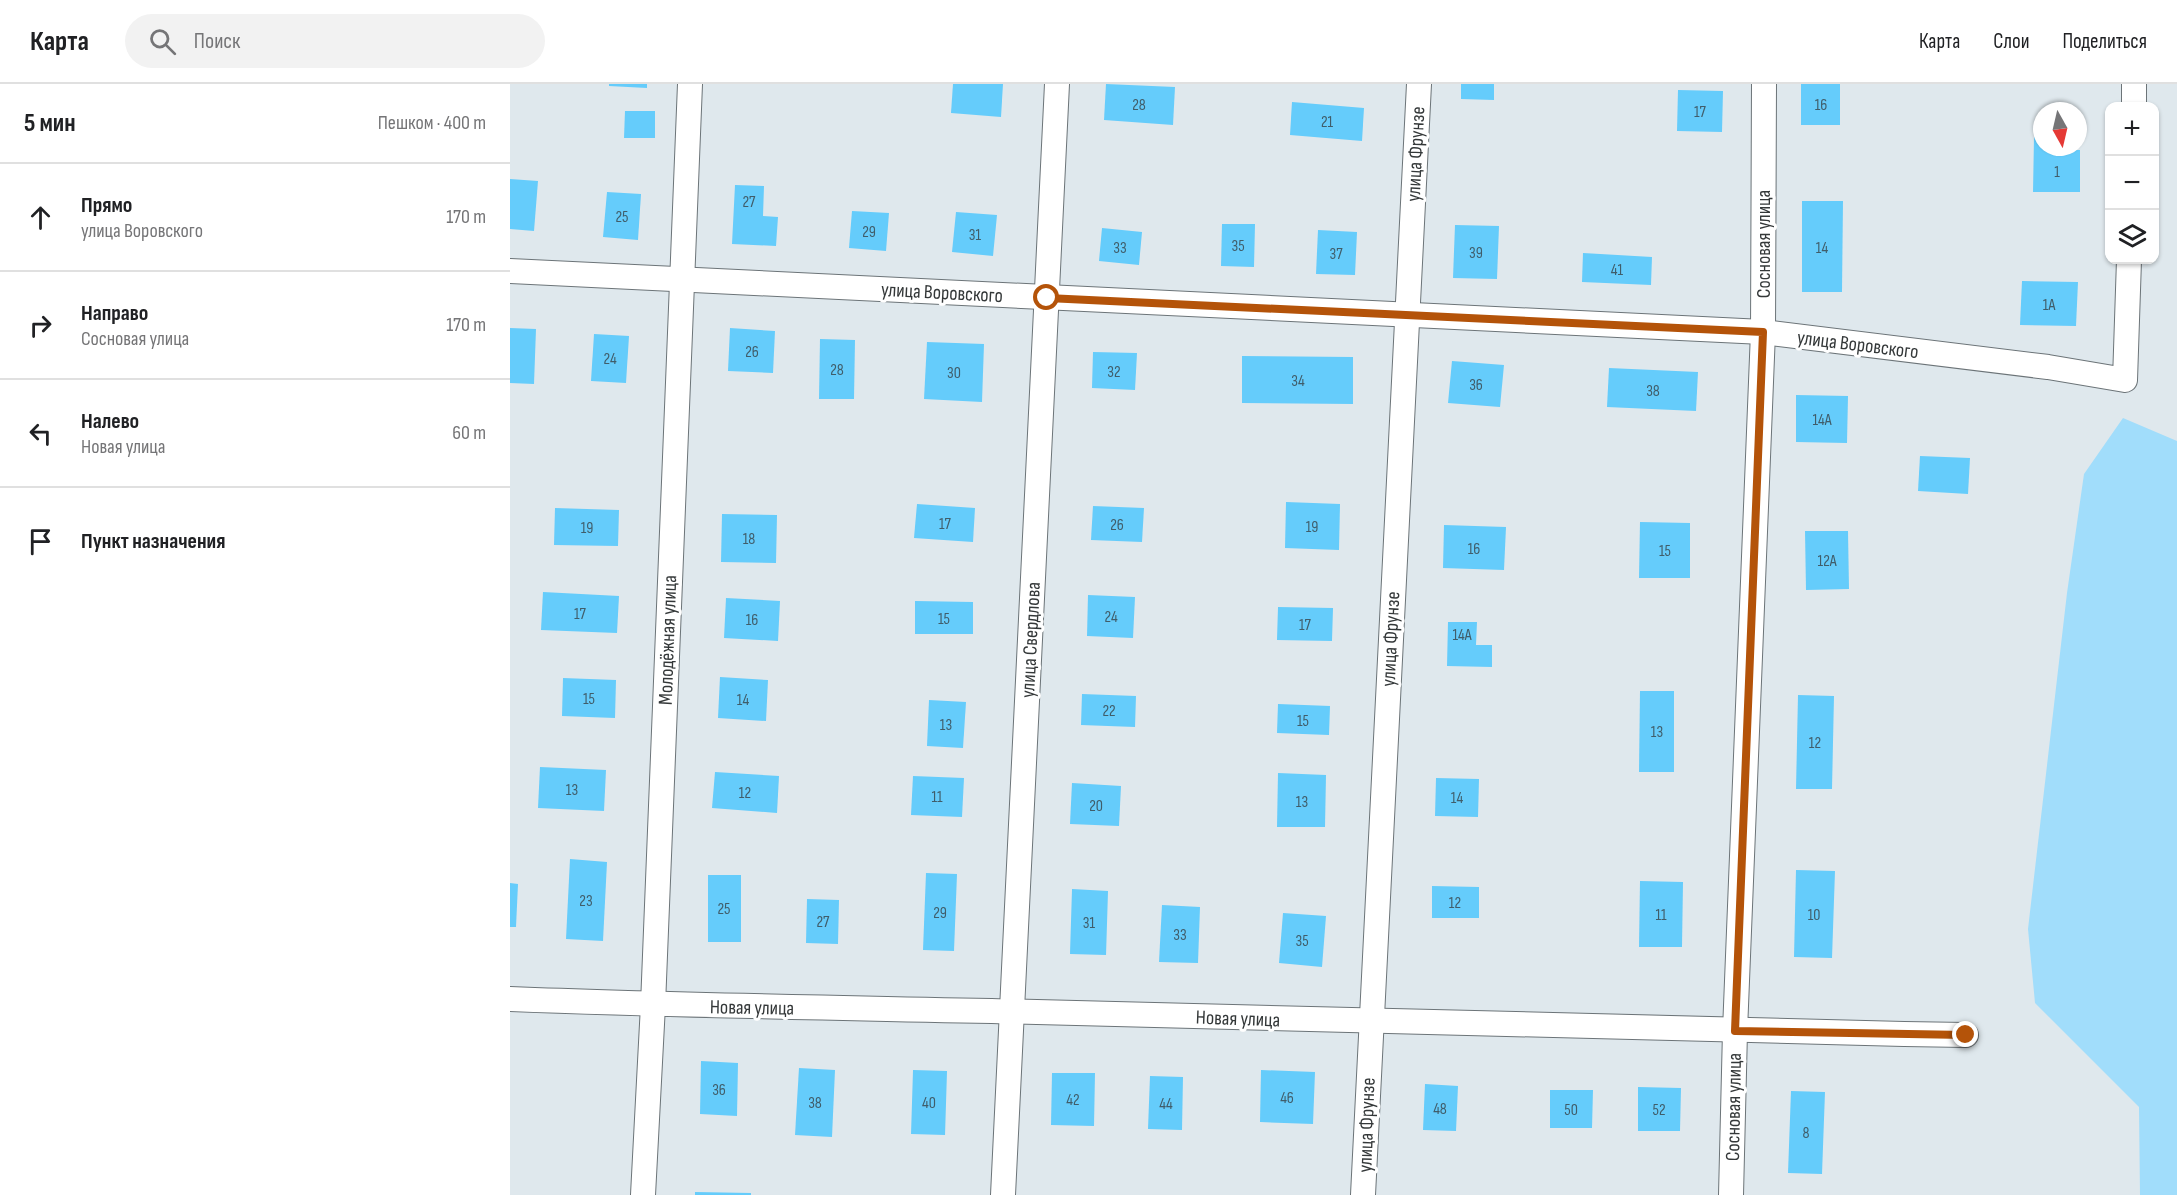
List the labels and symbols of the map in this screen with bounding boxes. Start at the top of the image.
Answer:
house number: 28 [1132,96,1146,115]
house number: 16 [1815,96,1827,115]
north arrow [2033,102,2087,156]
house number: 17 [1694,103,1707,122]
street label: улица Фрунзе [1402,106,1430,202]
house number: 21 [1321,113,1334,132]
house number: 1 [2054,163,2060,182]
street label: Сосновая улица [1752,190,1776,298]
house number: 27 [742,193,756,212]
house number: 25 [615,208,629,227]
house number: 29 [862,223,876,242]
house number: 31 [969,226,982,245]
house number: 35 [1231,237,1245,256]
house number: 33 [1113,239,1127,258]
house number: 14 [1816,239,1828,258]
house number: 39 [1469,244,1483,263]
house number: 37 [1329,245,1343,264]
house number: 41 [1611,261,1624,280]
street label: улица Воровского [880,278,1003,308]
route start [1033,284,1059,310]
house number: 1А [2043,296,2055,315]
street label: улица Воровского [1796,326,1920,364]
house number: 26 [745,343,759,362]
house number: 24 [603,350,617,369]
house number: 28 [830,361,844,380]
house number: 32 [1107,363,1121,382]
house number: 30 [947,364,961,383]
house number: 34 [1291,372,1305,391]
house number: 36 [1469,376,1483,395]
house number: 38 [1646,382,1660,401]
house number: 14А [1812,411,1832,430]
house number: 17 [939,515,952,534]
house number: 26 [1110,516,1124,535]
house number: 19 [1306,518,1318,537]
house number: 19 [581,519,593,538]
house number: 18 [743,530,755,549]
house number: 16 [1468,540,1480,559]
house number: 15 [1659,542,1671,561]
house number: 12А [1817,552,1837,571]
street label: Молодёжная улица [654,575,682,705]
street label: улица Свердлова [1016,581,1046,699]
street label: улица Фрунзе [1377,591,1405,687]
house number: 17 [574,605,587,624]
house number: 24 [1104,608,1118,627]
house number: 15 [938,610,950,629]
house number: 16 [746,611,758,630]
house number: 17 [1299,616,1312,635]
house number: 14А [1452,626,1472,645]
house number: 15 [583,690,595,709]
house number: 14 [737,691,749,710]
house number: 22 [1102,702,1116,721]
house number: 15 [1297,712,1309,731]
house number: 13 [940,716,952,735]
house number: 13 [1651,723,1663,742]
house number: 12 [1809,734,1821,753]
house number: 13 [566,781,578,800]
house number: 12 [739,784,751,803]
house number: 11 [931,788,943,807]
house number: 14 [1451,789,1463,808]
house number: 13 [1296,793,1308,812]
house number: 20 [1089,797,1103,816]
house number: 23 [579,892,593,911]
house number: 12 [1449,894,1461,913]
house number: 25 [717,900,731,919]
house number: 29 [933,904,947,923]
house number: 11 [1655,906,1667,925]
house number: 10 [1808,906,1820,925]
house number: 27 [816,913,830,932]
house number: 31 [1083,914,1096,933]
house number: 33 [1173,926,1187,945]
house number: 35 [1295,932,1309,951]
street label: Новая улица [710,995,794,1021]
street label: Новая улица [1195,1006,1281,1032]
route end [1952,1021,1978,1047]
street label: Сосновая улица [1721,1053,1747,1161]
street label: улица Фрунзе [1353,1077,1381,1173]
house number: 36 [712,1081,726,1100]
house number: 46 [1280,1089,1294,1108]
house number: 42 [1066,1091,1080,1110]
house number: 38 [808,1094,822,1113]
house number: 40 [922,1094,936,1113]
house number: 44 [1159,1095,1173,1114]
house number: 48 [1433,1100,1447,1119]
house number: 50 [1564,1101,1578,1120]
house number: 52 [1652,1101,1666,1120]
house number: 8 [1802,1124,1810,1143]

